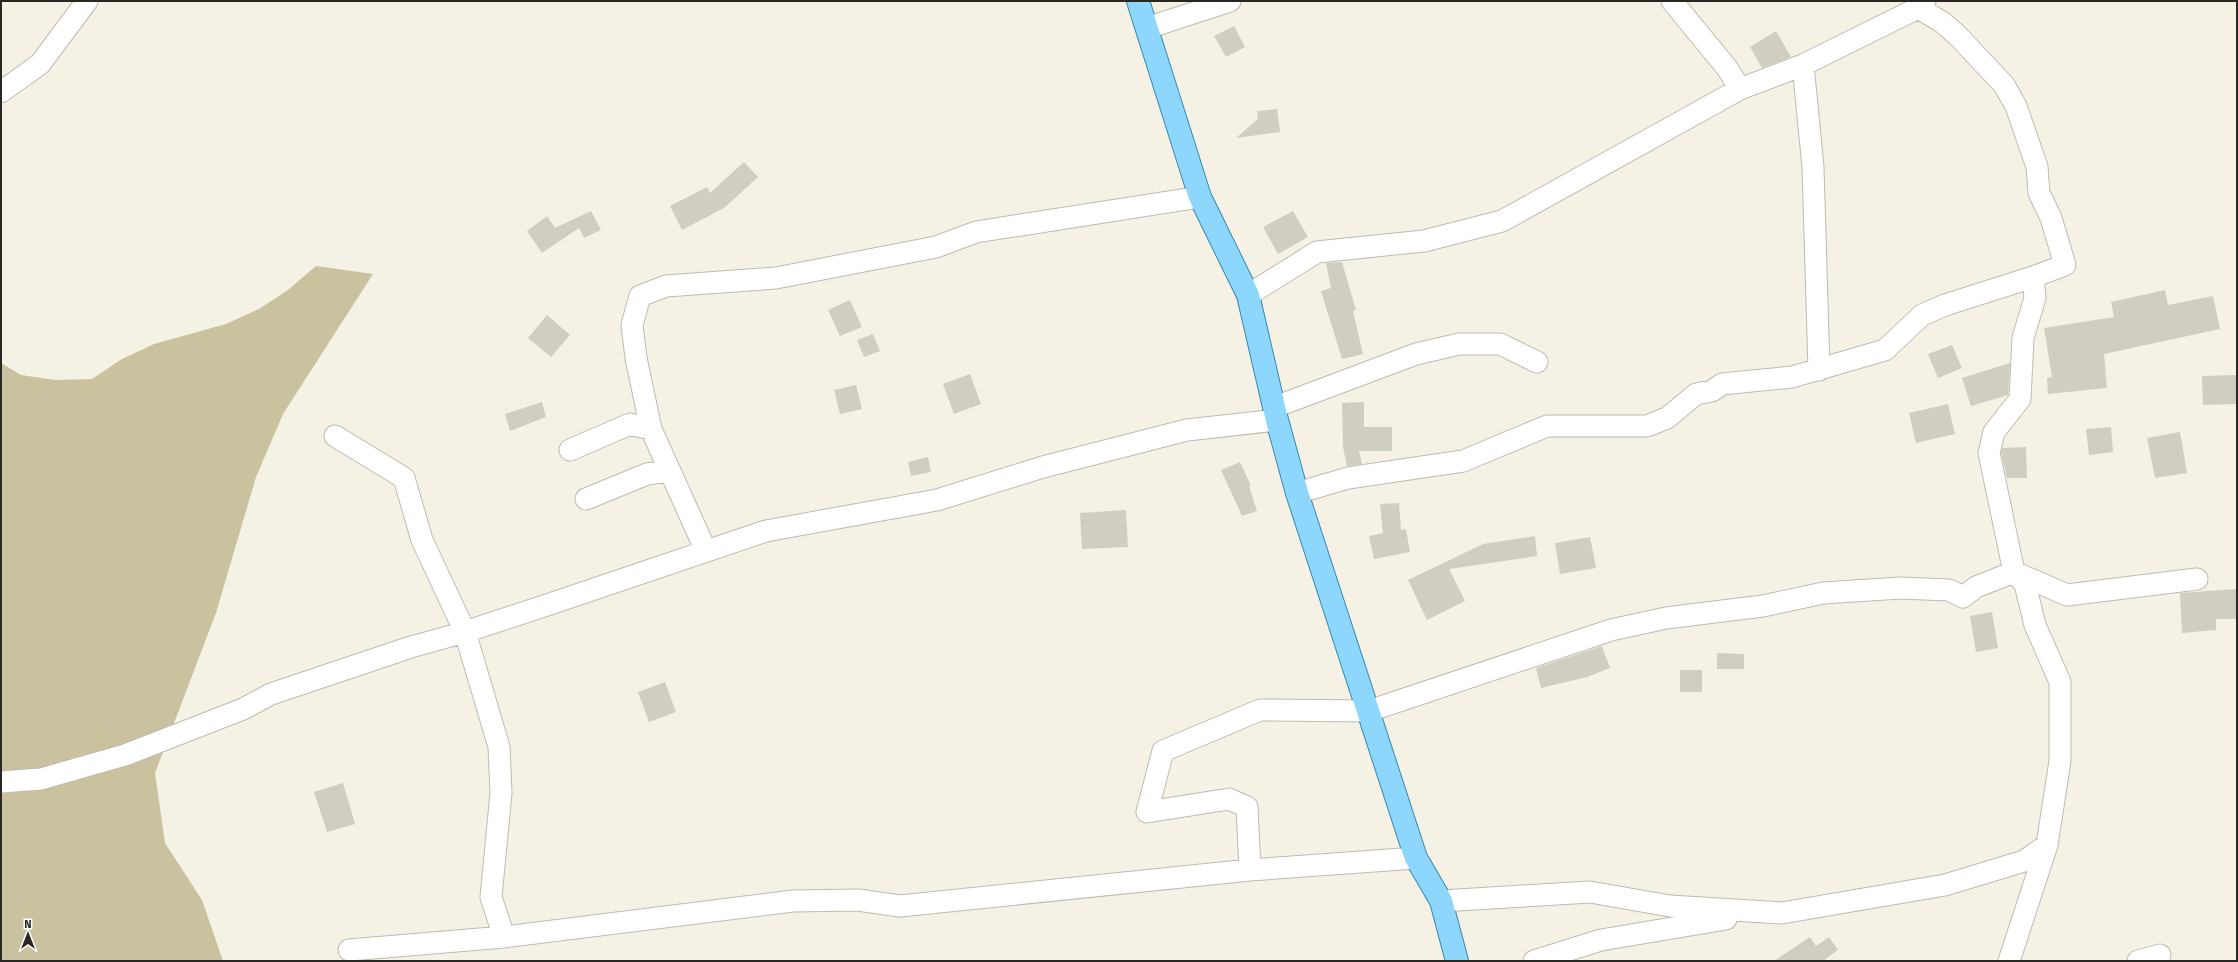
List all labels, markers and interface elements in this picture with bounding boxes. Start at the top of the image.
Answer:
north arrow [8,914,48,954]
text: N [24,918,32,931]

